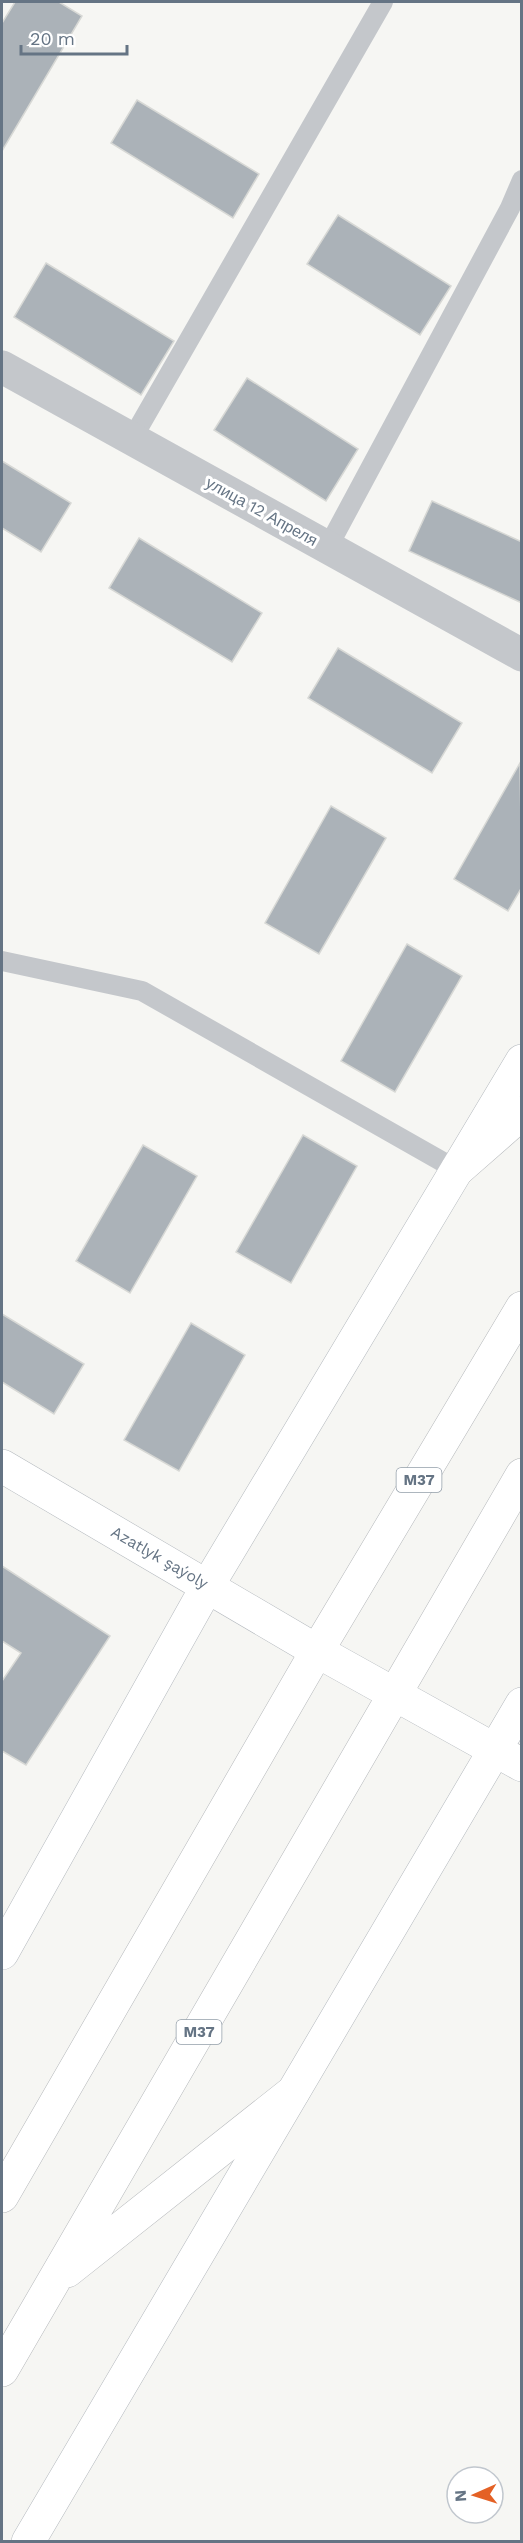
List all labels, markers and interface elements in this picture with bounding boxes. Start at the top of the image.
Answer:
scale bar [21,18,128,56]
text: 20 m [30,28,75,49]
street label: улица 12 Апреля [203,473,321,550]
road number: M37 [396,1468,442,1492]
street label: Azatlyk şaýoly [108,1522,212,1593]
road number: M37 [176,2020,222,2044]
north arrow [445,2465,505,2525]
text: N [451,2489,470,2502]

